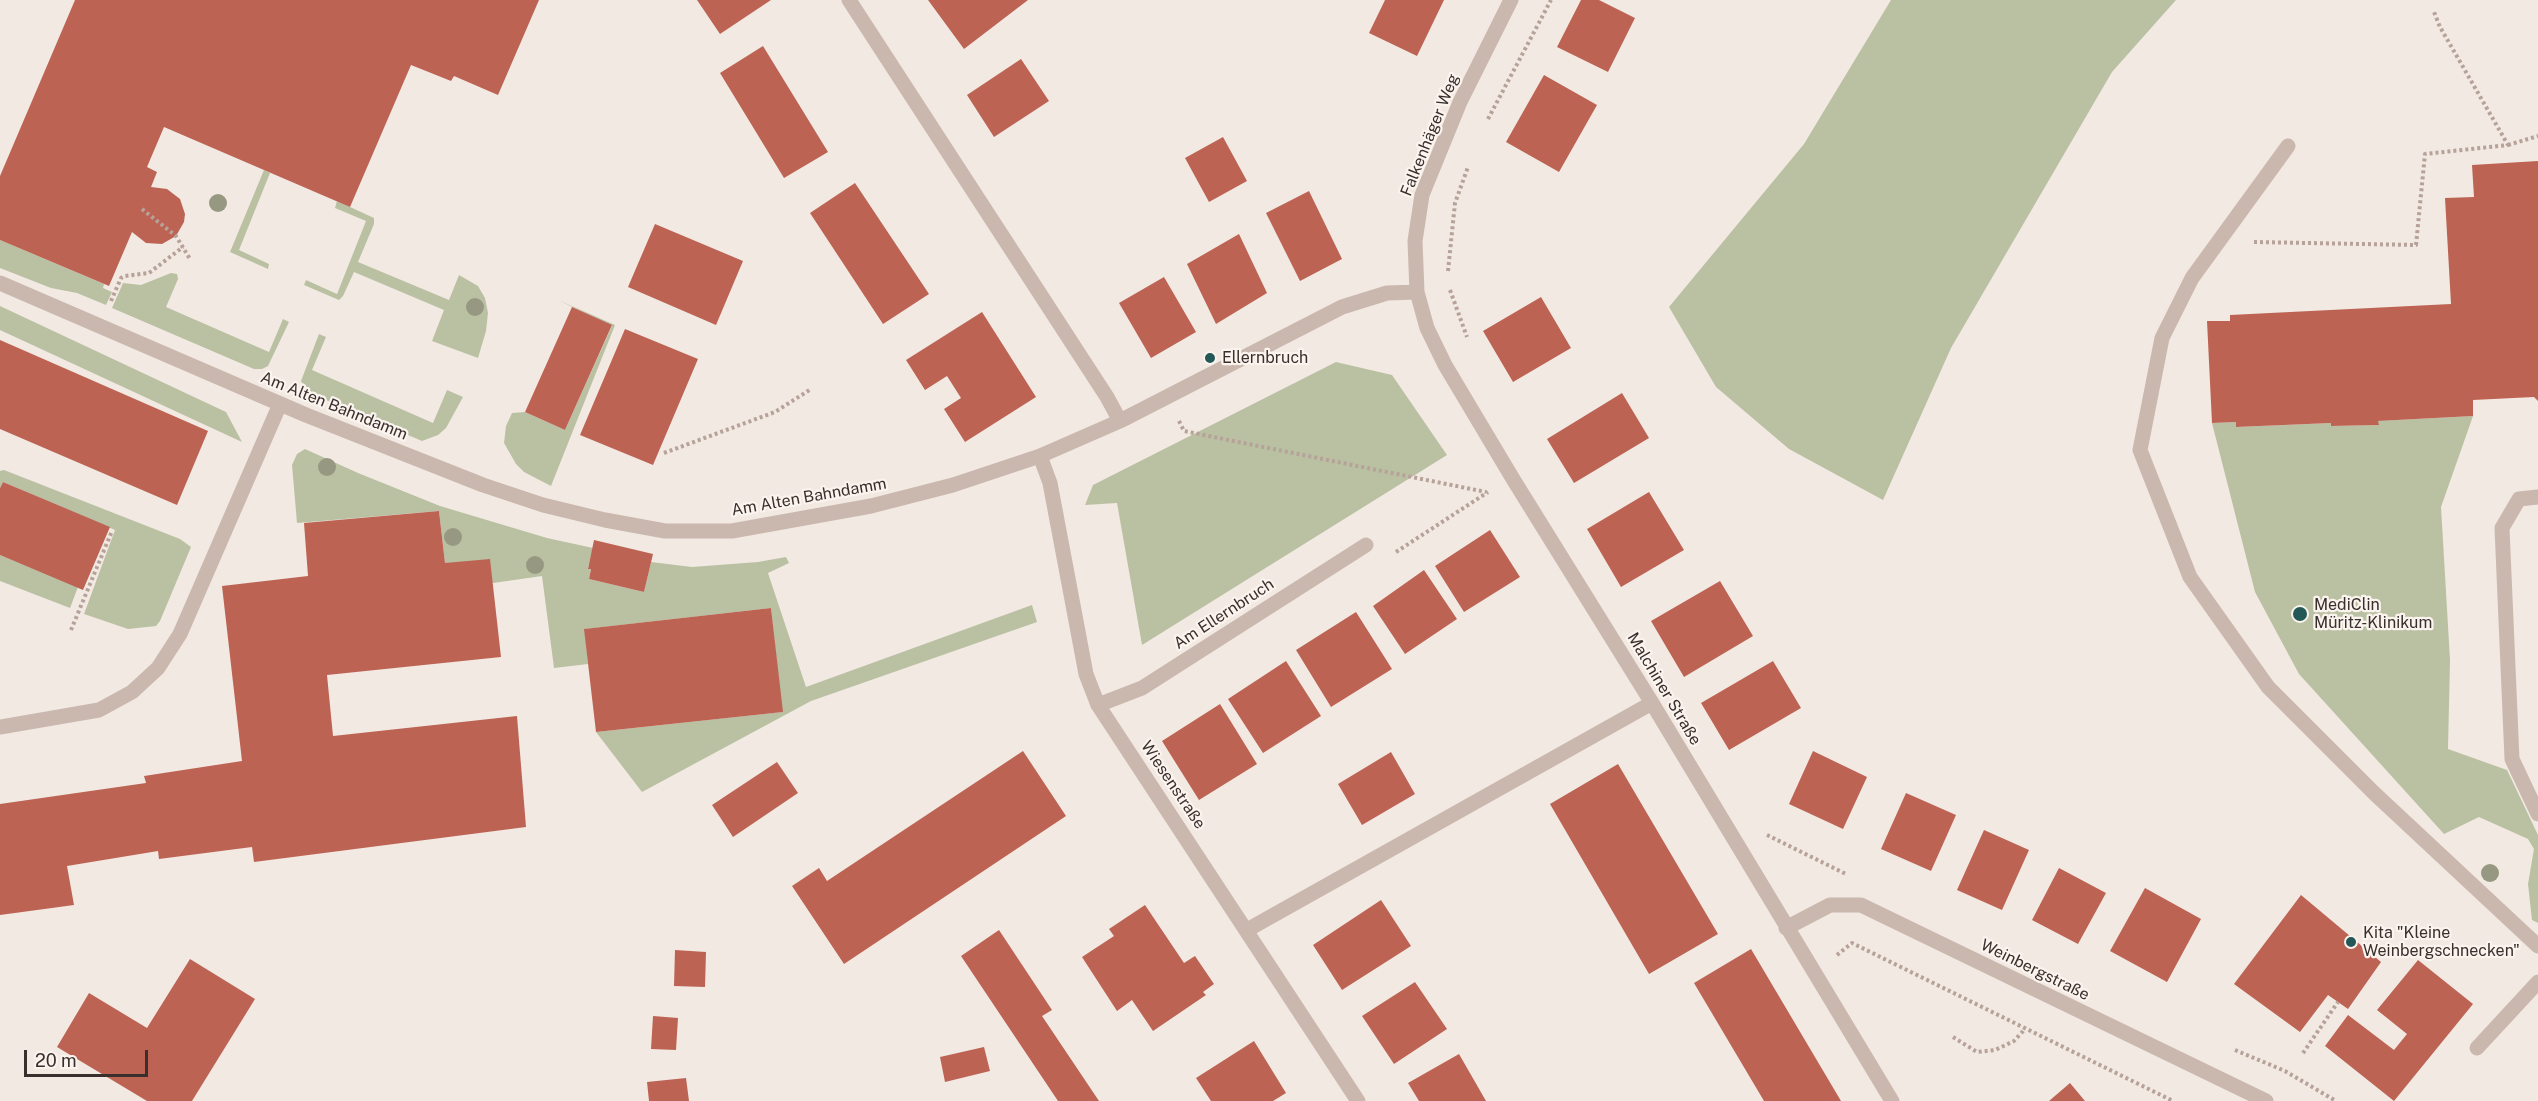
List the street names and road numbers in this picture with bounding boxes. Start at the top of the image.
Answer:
street label: Falkenhäger Weg [1397,71,1463,199]
street label: Am Alten Bahndamm [258,368,410,444]
street label: Am Alten Bahndamm [730,474,888,520]
street label: Am Ellernbruch [1170,575,1278,653]
street label: Malchiner Straße [1623,629,1705,749]
street label: Wiesenstraße [1137,737,1209,833]
street label: Weinbergstraße [1977,935,2093,1005]

